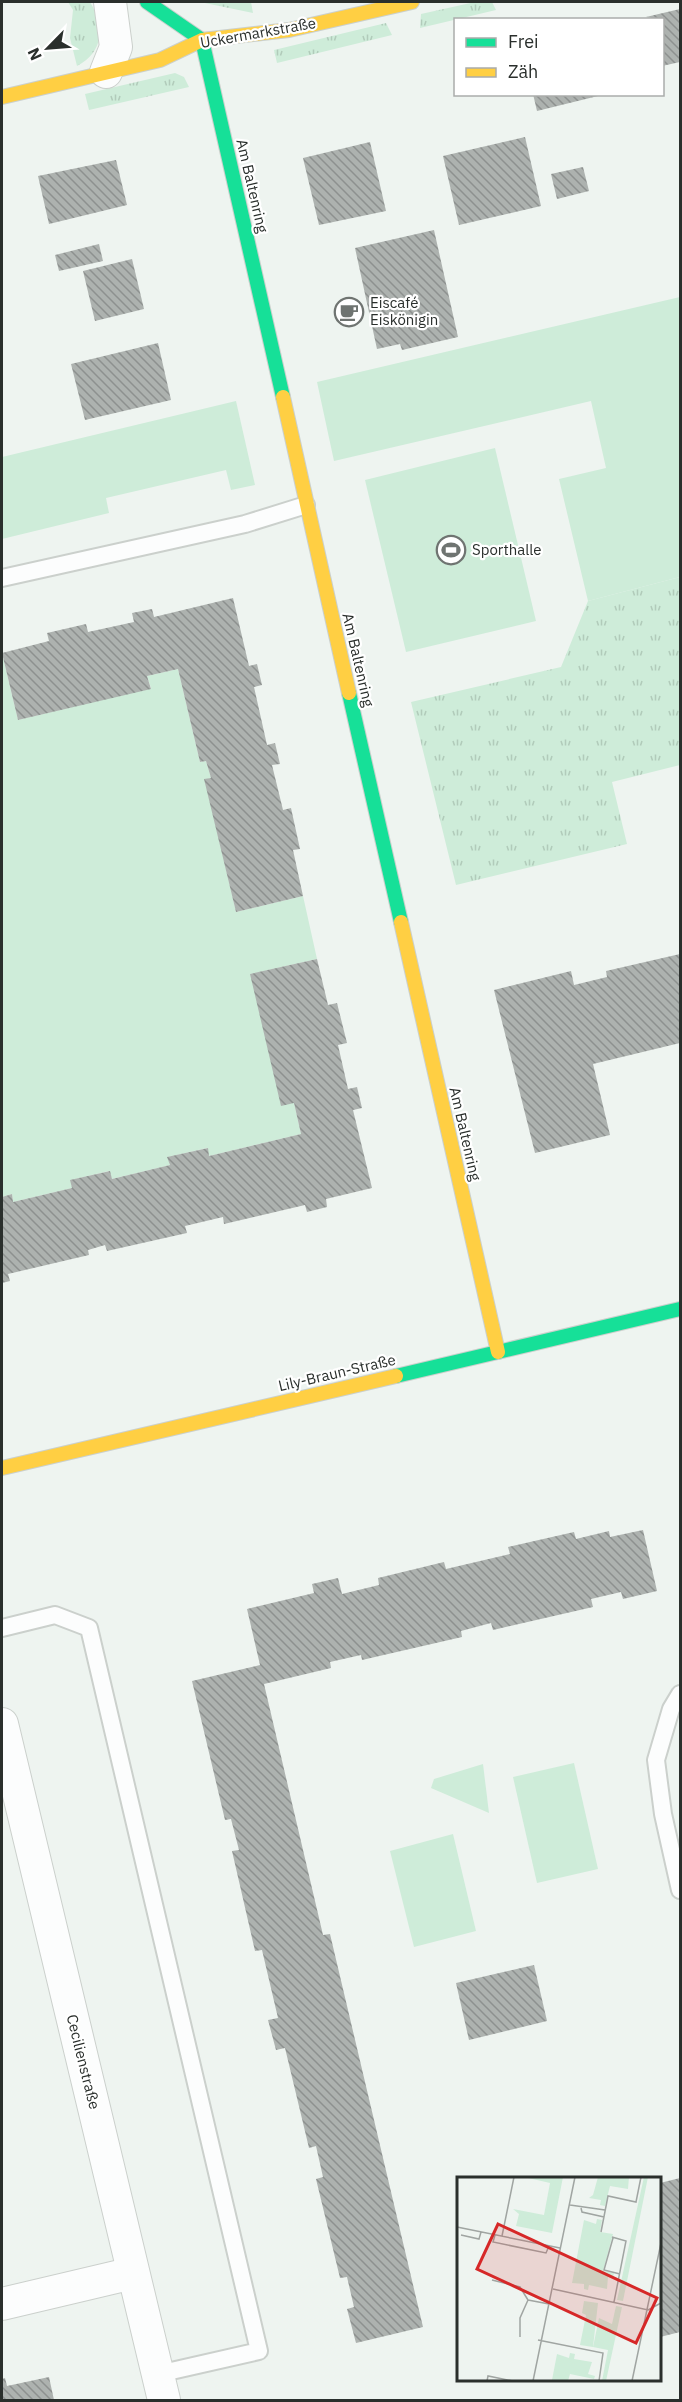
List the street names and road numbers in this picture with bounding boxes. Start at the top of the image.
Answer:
street label: Uckermarkstraße [199,13,317,52]
street label: Am Baltenring [232,137,273,235]
street label: Am Baltenring [338,611,379,709]
street label: Am Baltenring [445,1085,486,1183]
street label: Lily-Braun-Straße [276,1350,397,1395]
street label: Cecilienstraße [63,2012,104,2111]

